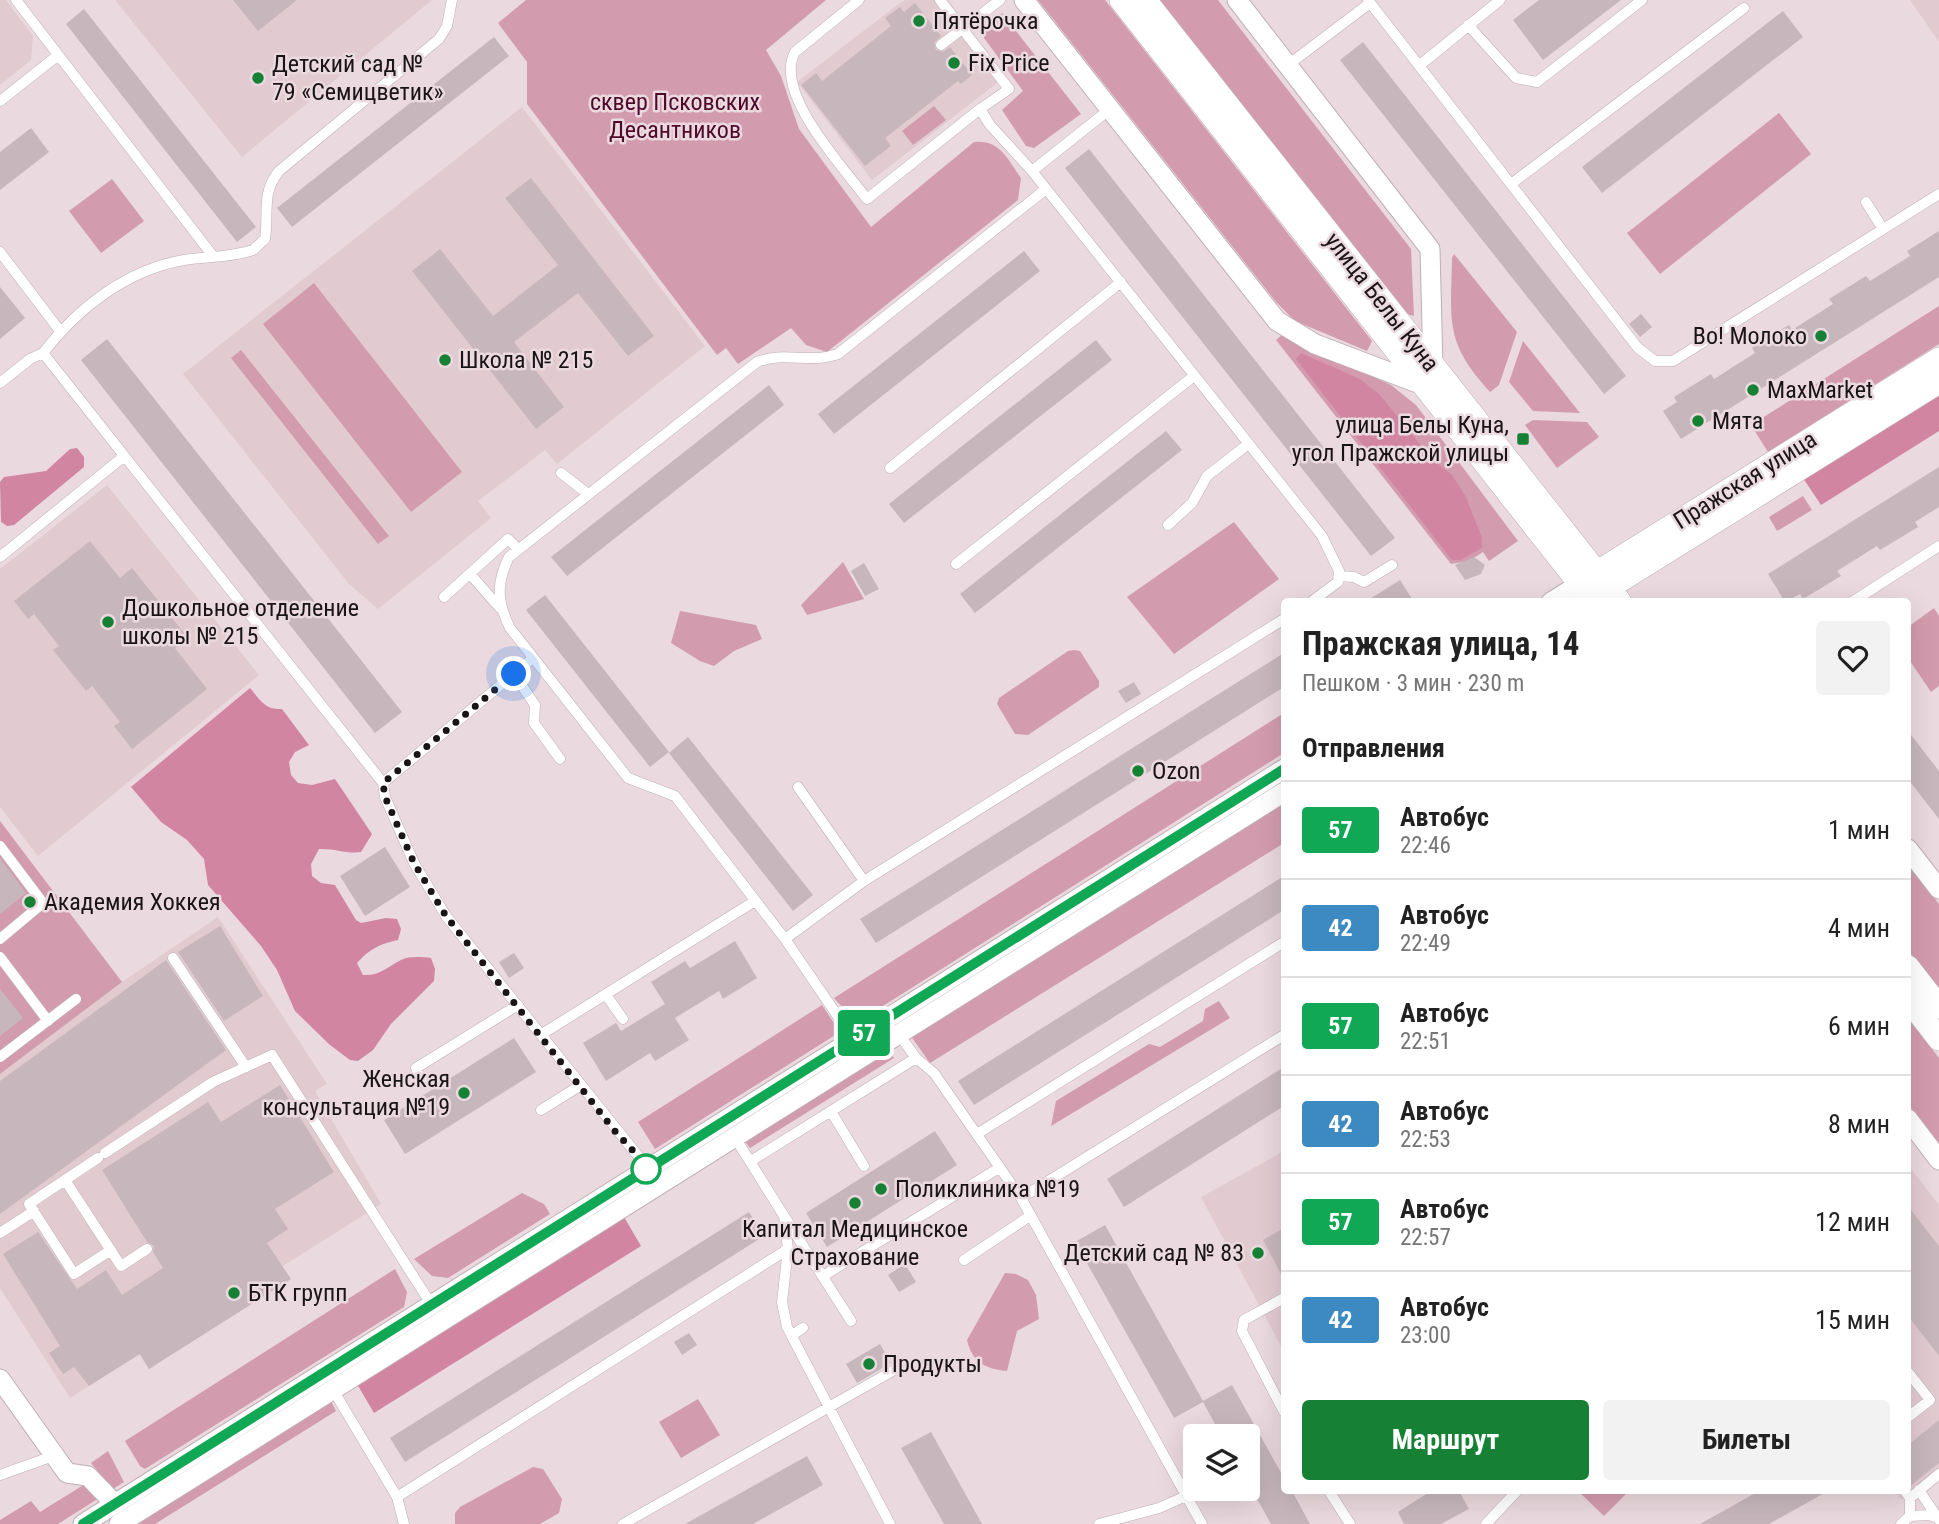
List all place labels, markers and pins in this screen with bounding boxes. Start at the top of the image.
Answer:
place label: Пятёрочка [933,7,1038,35]
marker: Пятёрочка [911,13,927,29]
place label: Fix Price [968,49,1050,77]
place label: Детский сад № 79 «Семицветик» [272,50,444,106]
marker: Fix Price [946,55,962,71]
marker: Детский сад № 79 «Семицветик» [250,70,266,86]
place label: Во! Молоко [1693,322,1807,350]
marker: Во! Молоко [1813,328,1829,344]
place label: Школа № 215 [459,346,593,374]
marker: Школа № 215 [437,352,453,368]
place label: MaxMarket [1767,376,1873,404]
marker: MaxMarket [1745,382,1761,398]
place label: Мята [1712,407,1763,435]
place label: улица Белы Куна, угол Пражской улицы [1292,411,1509,467]
marker: Мята [1690,413,1706,429]
marker: улица Белы Куна, угол Пражской улицы [1515,431,1531,447]
place label: Дошкольное отделение школы № 215 [122,594,359,650]
marker: Дошкольное отделение школы № 215 [100,614,116,630]
place label: Ozon [1152,757,1200,785]
marker: Ozon [1130,763,1146,779]
place label: Академия Хоккея [44,888,221,916]
marker: Академия Хоккея [22,894,38,910]
place label: Женская консультация №19 [263,1065,450,1121]
marker: Женская консультация №19 [456,1085,472,1101]
unlabelled marker [631,1154,661,1184]
place label: Поликлиника №19 [895,1175,1080,1203]
marker: Поликлиника №19 [873,1181,889,1197]
marker: Капитал Медицинское Страхование [847,1195,863,1211]
place label: Капитал Медицинское Страхование [742,1215,968,1271]
place label: Детский сад № 83 [1064,1239,1244,1267]
marker: Детский сад № 83 [1250,1245,1266,1261]
place label: БТК групп [248,1279,347,1307]
marker: БТК групп [226,1285,242,1301]
place label: Продукты [883,1350,982,1378]
marker: Продукты [861,1356,877,1372]

